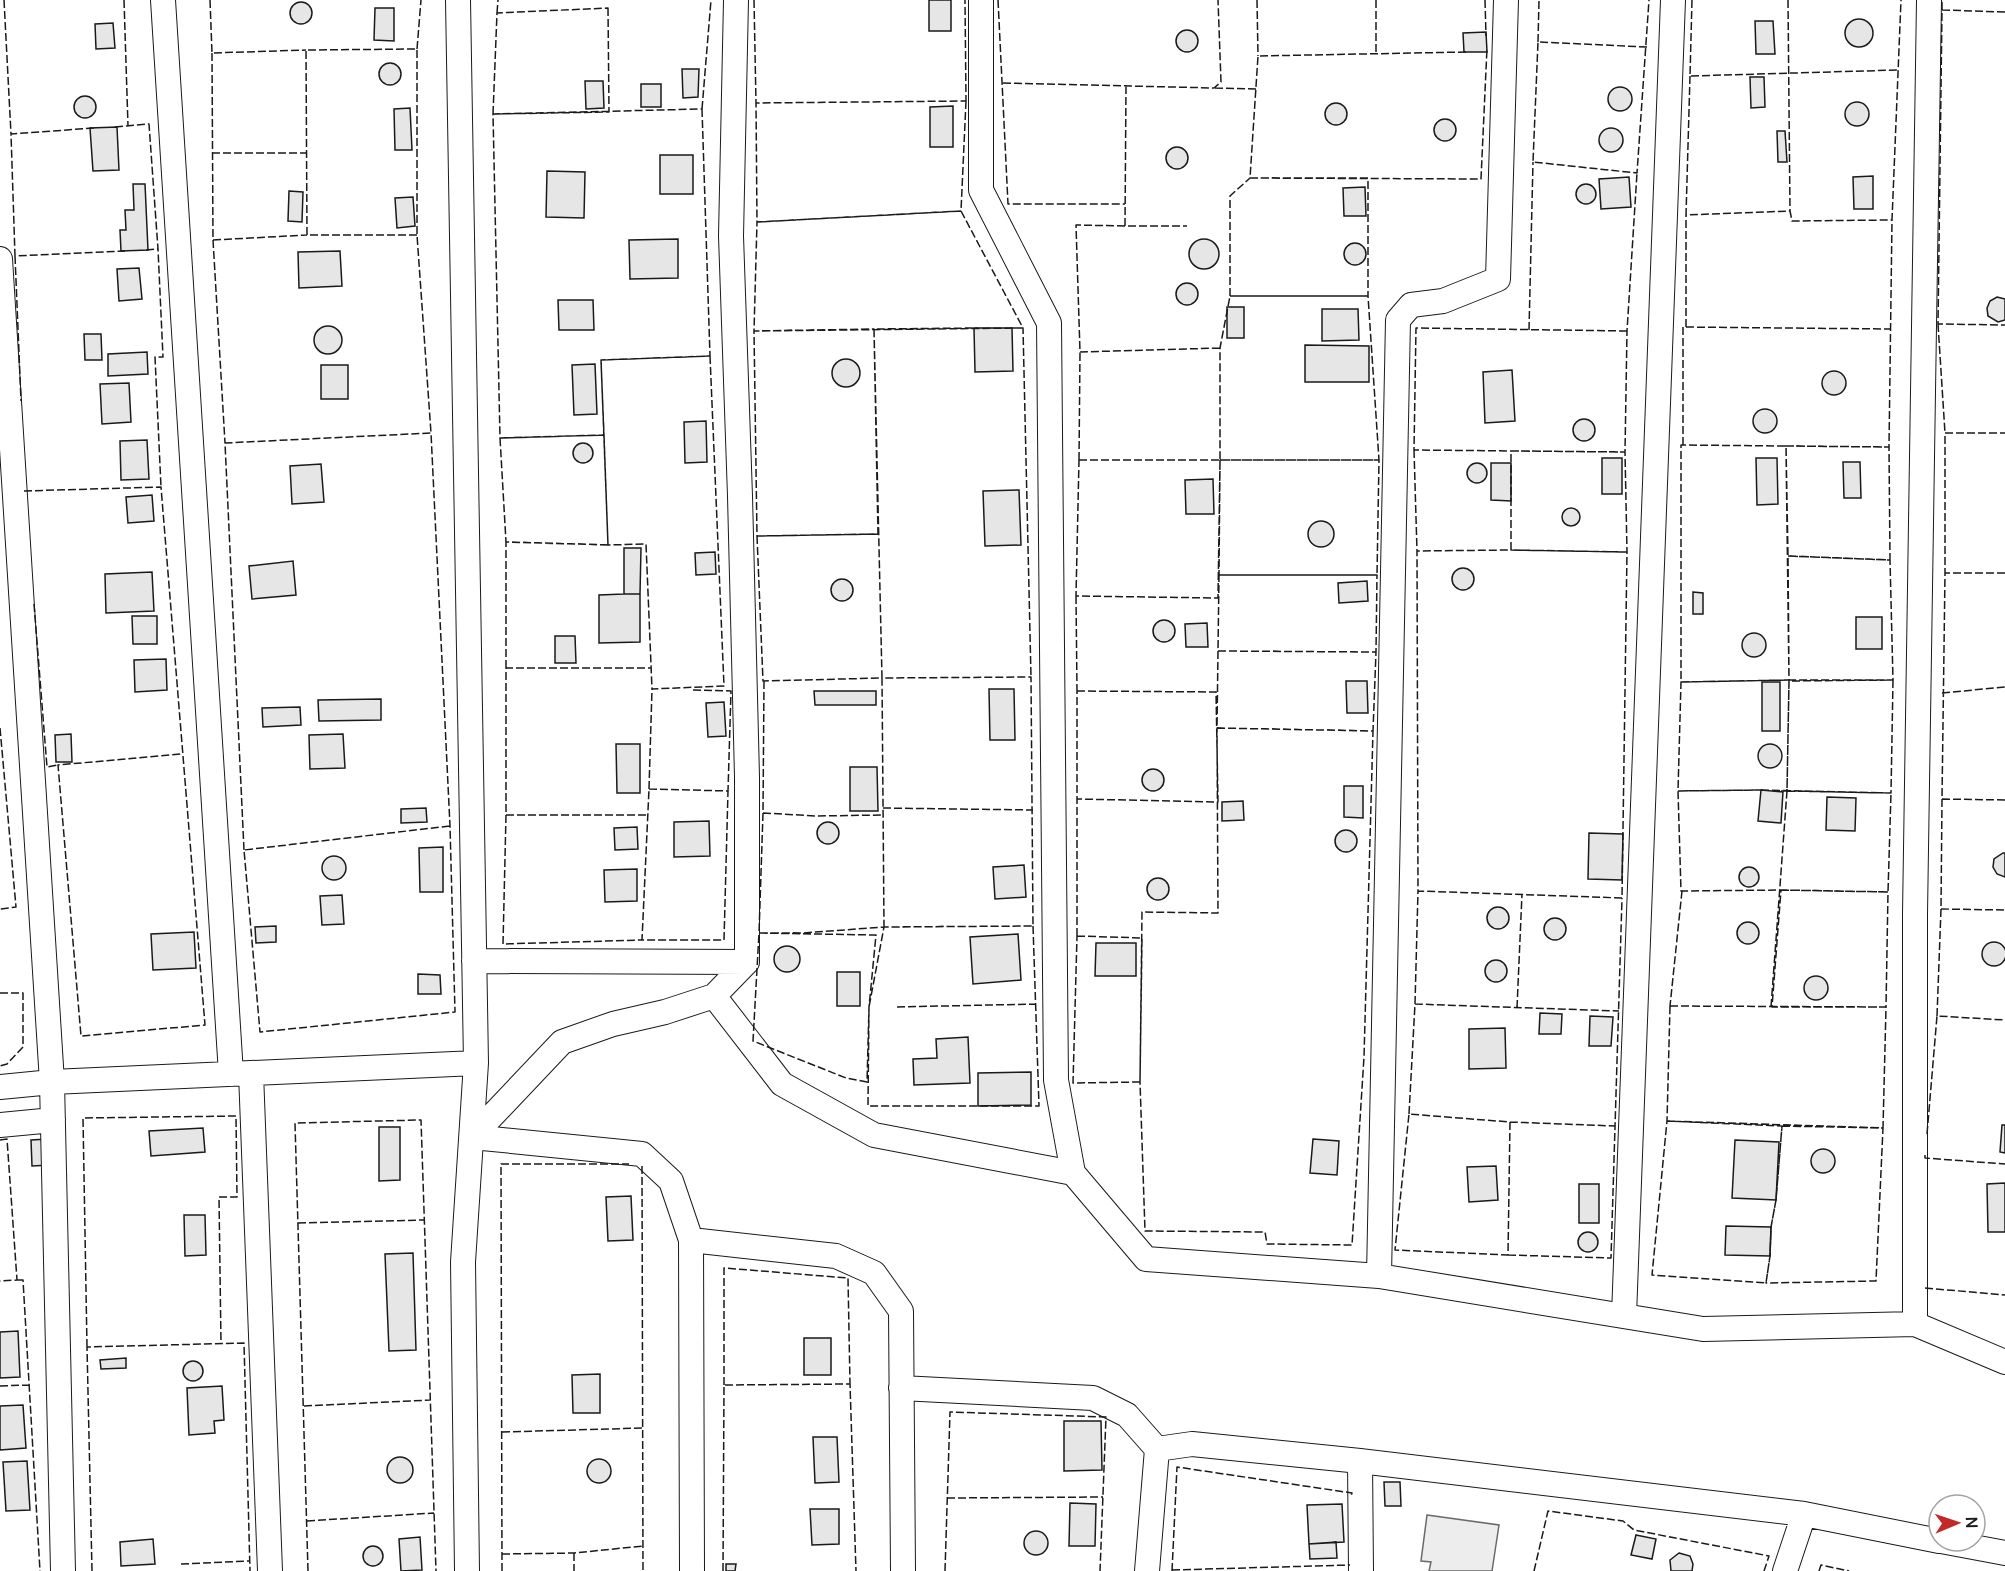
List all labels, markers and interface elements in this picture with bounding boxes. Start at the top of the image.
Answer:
north arrow [1927,1493,1987,1553]
text: N [1961,1516,1983,1529]

